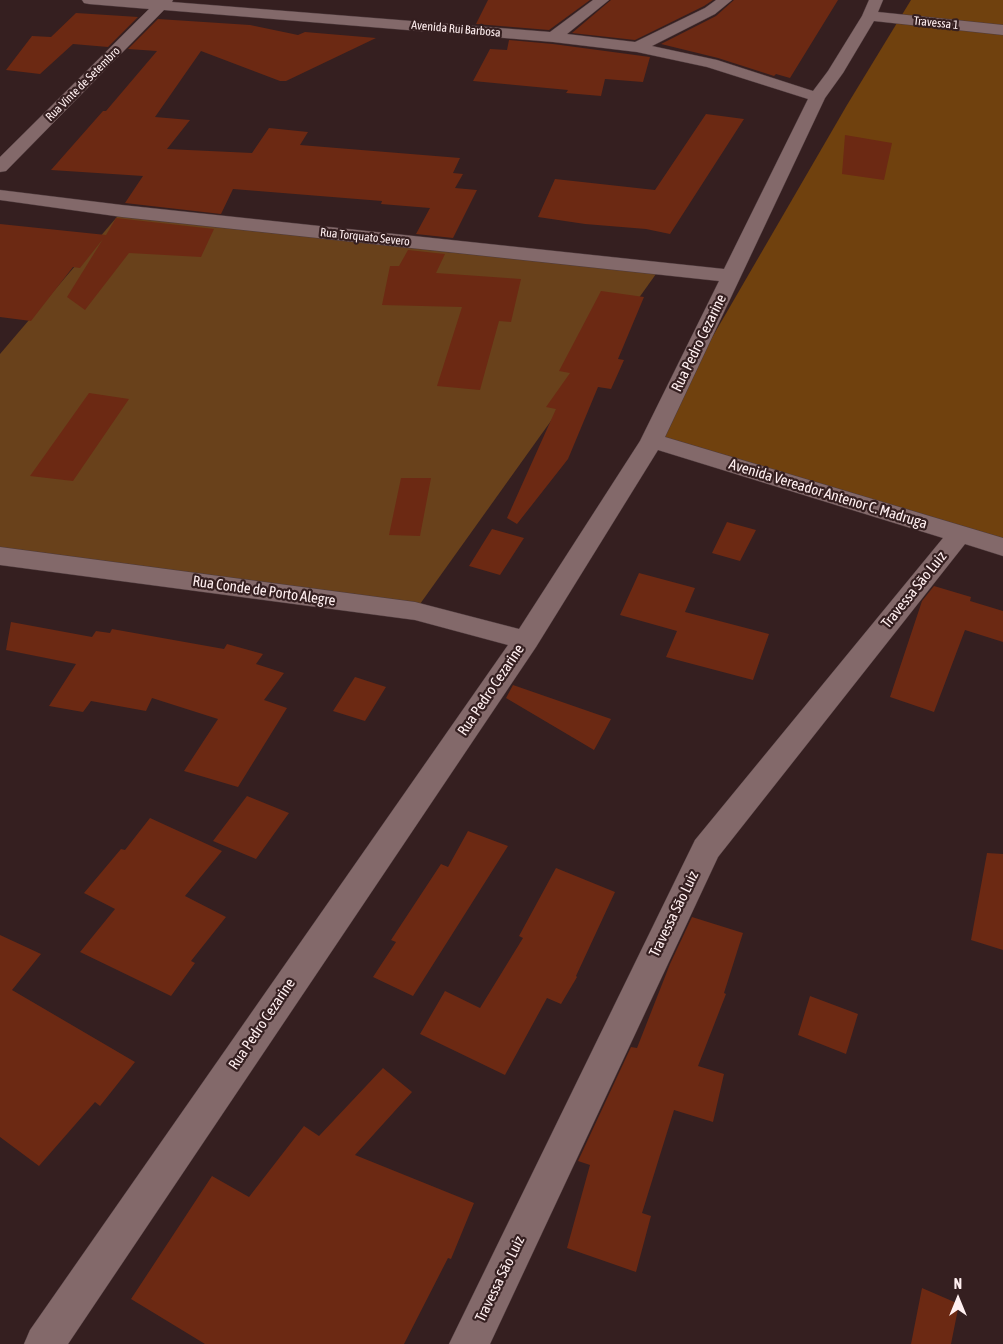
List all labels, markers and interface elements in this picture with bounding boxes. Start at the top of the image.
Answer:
street label: Travessa 1 [913,13,959,33]
street label: Avenida Rui Barbosa [411,18,501,40]
street label: Rua Vinte de Setembro [43,44,123,124]
street label: Rua Torquato Severo [319,225,411,249]
street label: Rua Pedro Cezarine [668,291,730,395]
street label: Avenida Vereador Antenor C. Madruga [727,455,929,533]
street label: Travessa São Luiz [878,548,950,632]
street label: Rua Conde de Porto Alegre [191,572,337,610]
street label: Rua Pedro Cezarine [454,641,528,739]
street label: Travessa São Luiz [645,868,703,960]
street label: Rua Pedro Cezarine [225,975,299,1073]
street label: Travessa São Luiz [471,1233,529,1325]
north arrow [933,1274,983,1324]
text: N [954,1276,962,1292]

